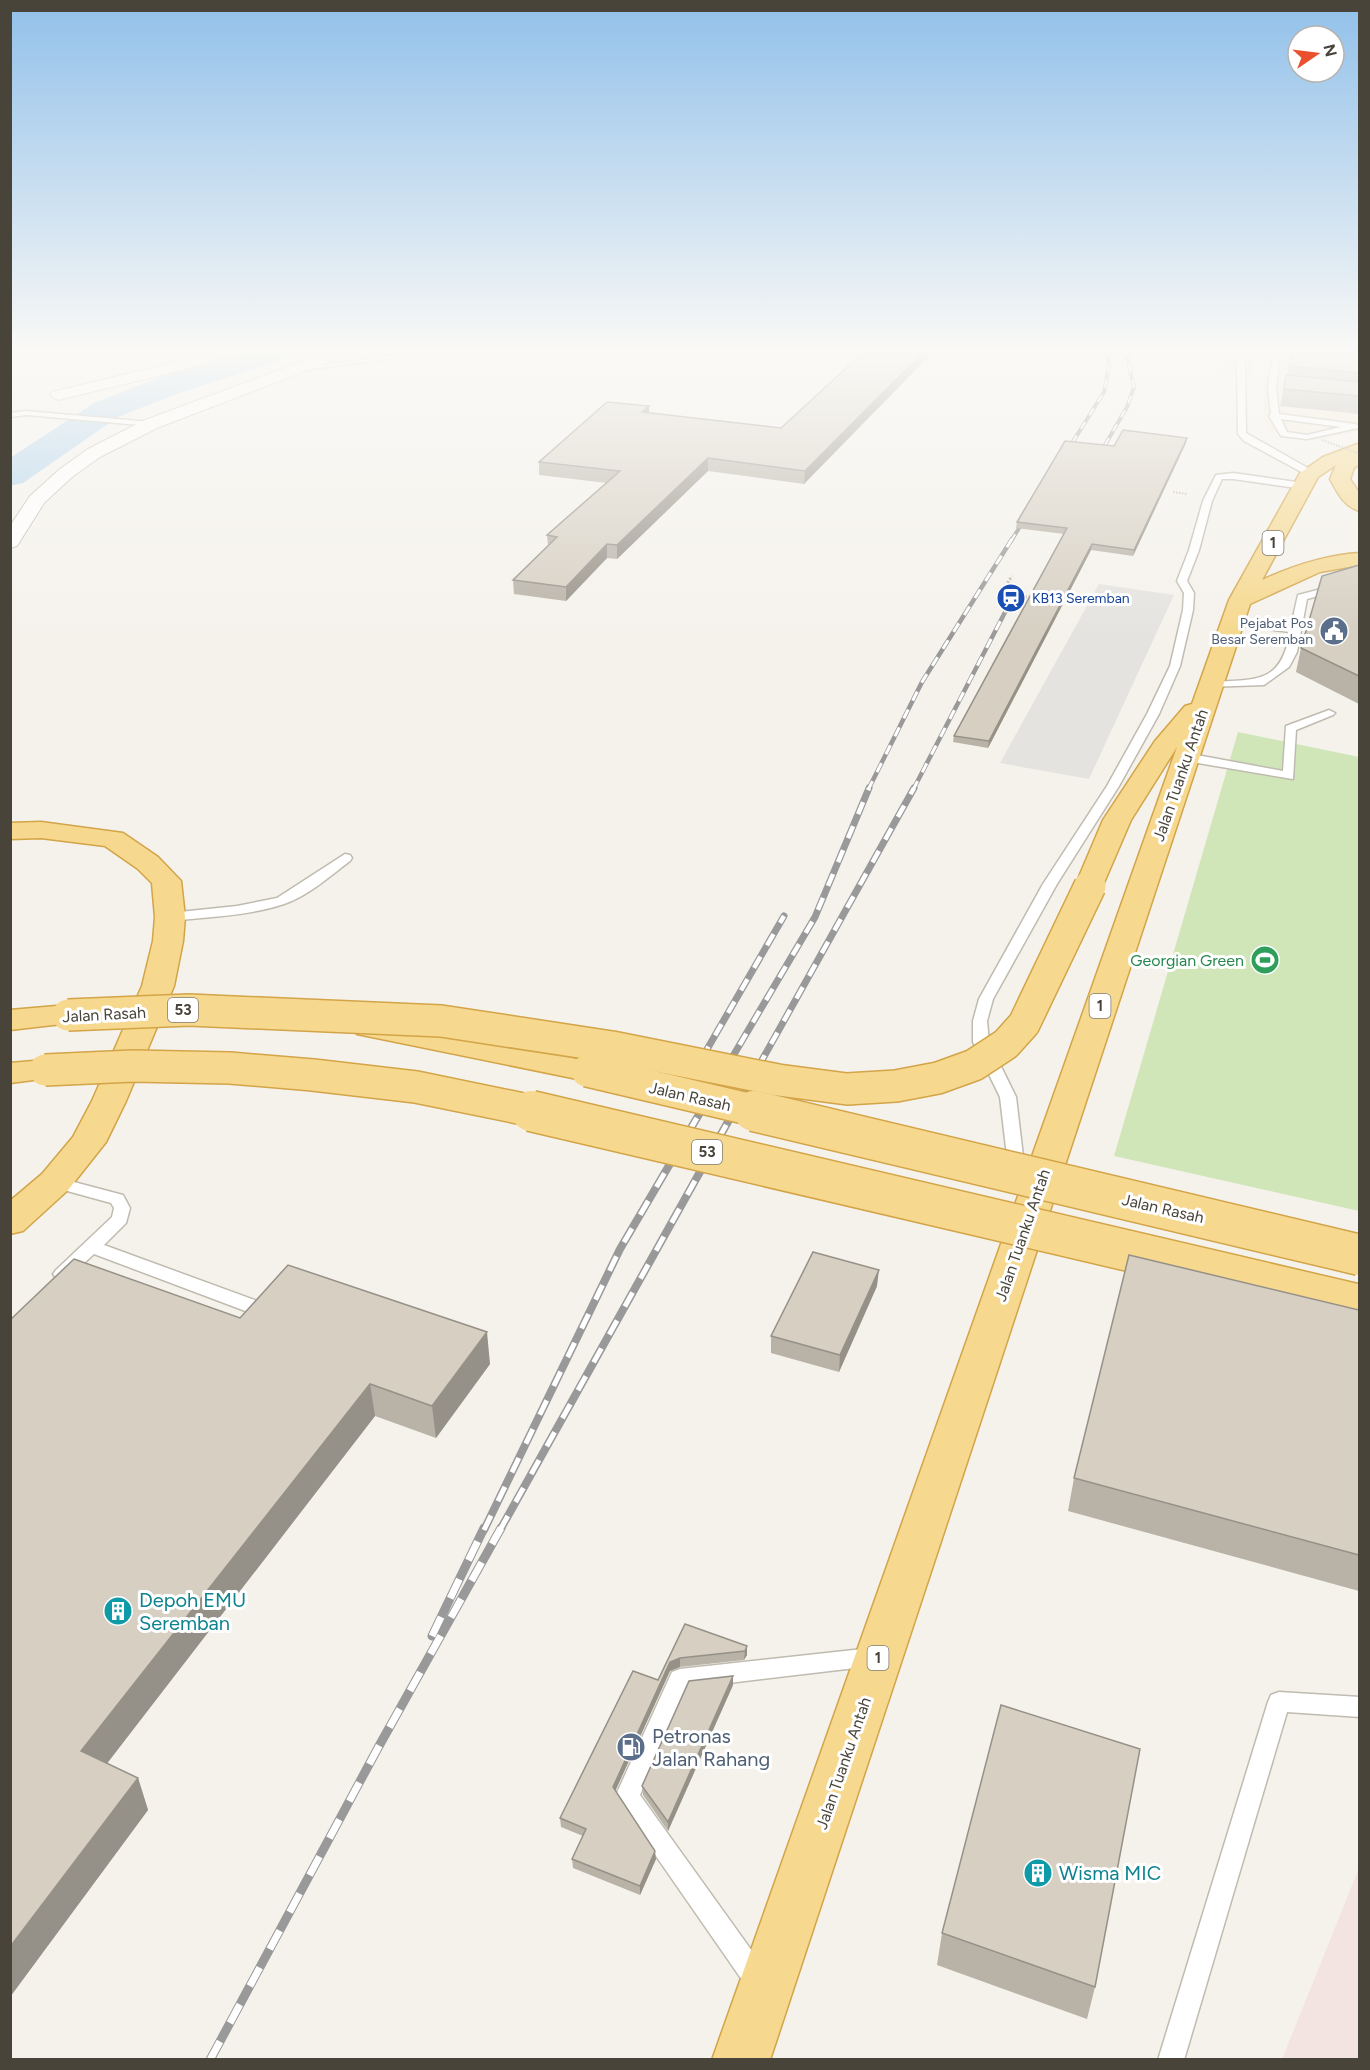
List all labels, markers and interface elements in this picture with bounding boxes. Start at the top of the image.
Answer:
north arrow [1286,24,1346,84]
text: N [1319,42,1341,59]
road number: 1 [1262,531,1284,555]
station icon: KB13 Seremban [995,582,1027,614]
place label: KB13 Seremban [1032,590,1130,607]
place label: Pejabat Pos Besar Seremban [1211,615,1313,648]
public building icon: Pejabat Pos Besar Seremban [1318,615,1350,647]
street label: Jalan Tuanku Antah [1149,706,1212,844]
sports icon: Georgian Green [1249,944,1281,976]
place label: Georgian Green [1130,951,1244,970]
road number: 1 [1090,994,1110,1018]
road number: 53 [168,998,198,1022]
street label: Jalan Rasah [62,1003,146,1026]
street label: Jalan Rasah [647,1078,733,1115]
road number: 53 [692,1140,722,1164]
street label: Jalan Tuanku Antah [991,1166,1054,1304]
street label: Jalan Rasah [1120,1190,1206,1227]
place label: Depoh EMU Seremban [139,1588,246,1635]
building icon: Depoh EMU Seremban [102,1595,134,1627]
road number: 1 [868,1646,888,1670]
street label: Jalan Tuanku Antah [812,1694,875,1832]
place label: Petronas Jalan Rahang [652,1724,770,1771]
fuel station icon: Petronas Jalan Rahang [615,1731,647,1763]
building icon: Wisma MIC [1022,1857,1054,1889]
place label: Wisma MIC [1059,1861,1161,1885]

